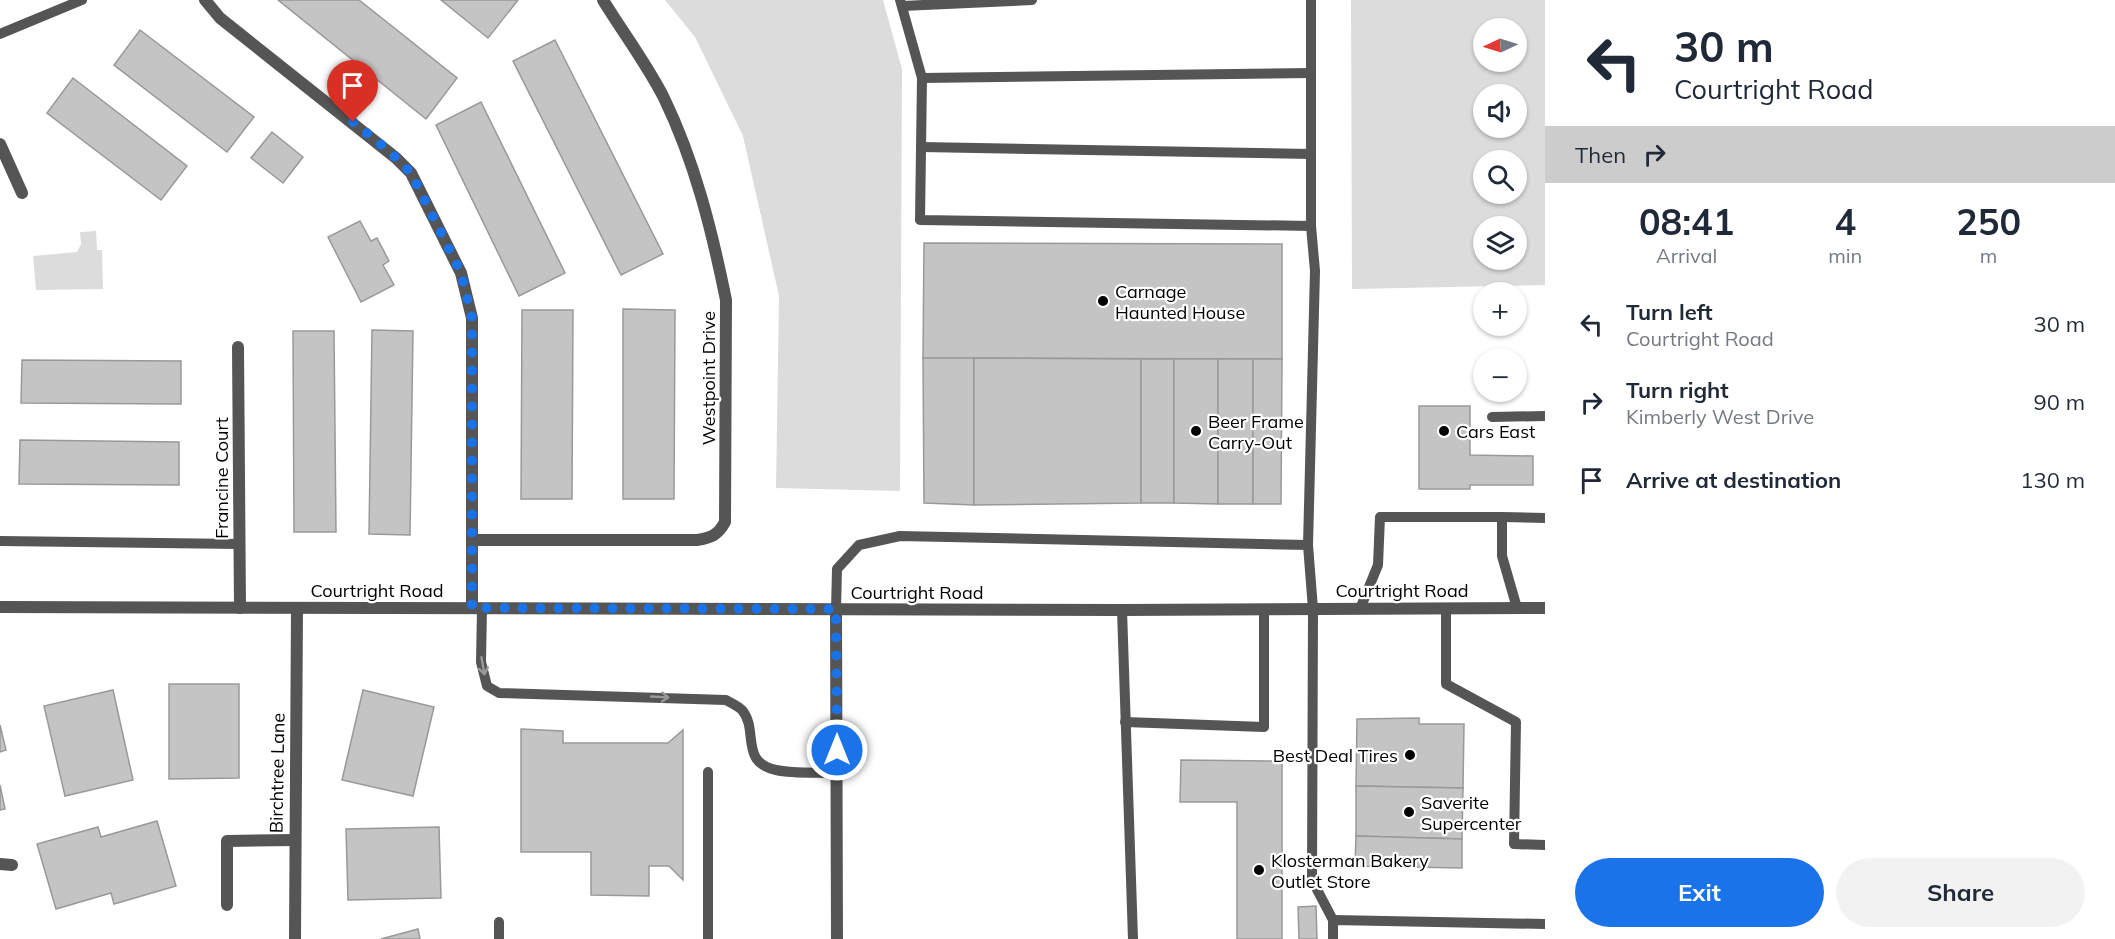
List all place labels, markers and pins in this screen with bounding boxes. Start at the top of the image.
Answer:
pin [327,60,378,122]
place label: Carnage Haunted House [1115,280,1245,324]
marker: Carnage Haunted House [1096,294,1110,308]
place label: Beer Frame Carry-Out [1208,410,1304,454]
place label: Cars East [1456,420,1535,443]
marker: Beer Frame Carry-Out [1189,424,1203,438]
marker: Cars East [1437,424,1451,438]
place label: Best Deal Tires [1273,744,1398,767]
marker: Best Deal Tires [1403,748,1417,762]
place label: Saverite Supercenter [1421,791,1522,835]
marker: Saverite Supercenter [1402,805,1416,819]
place label: Klosterman Bakery Outlet Store [1271,849,1429,893]
marker: Klosterman Bakery Outlet Store [1252,863,1266,877]

